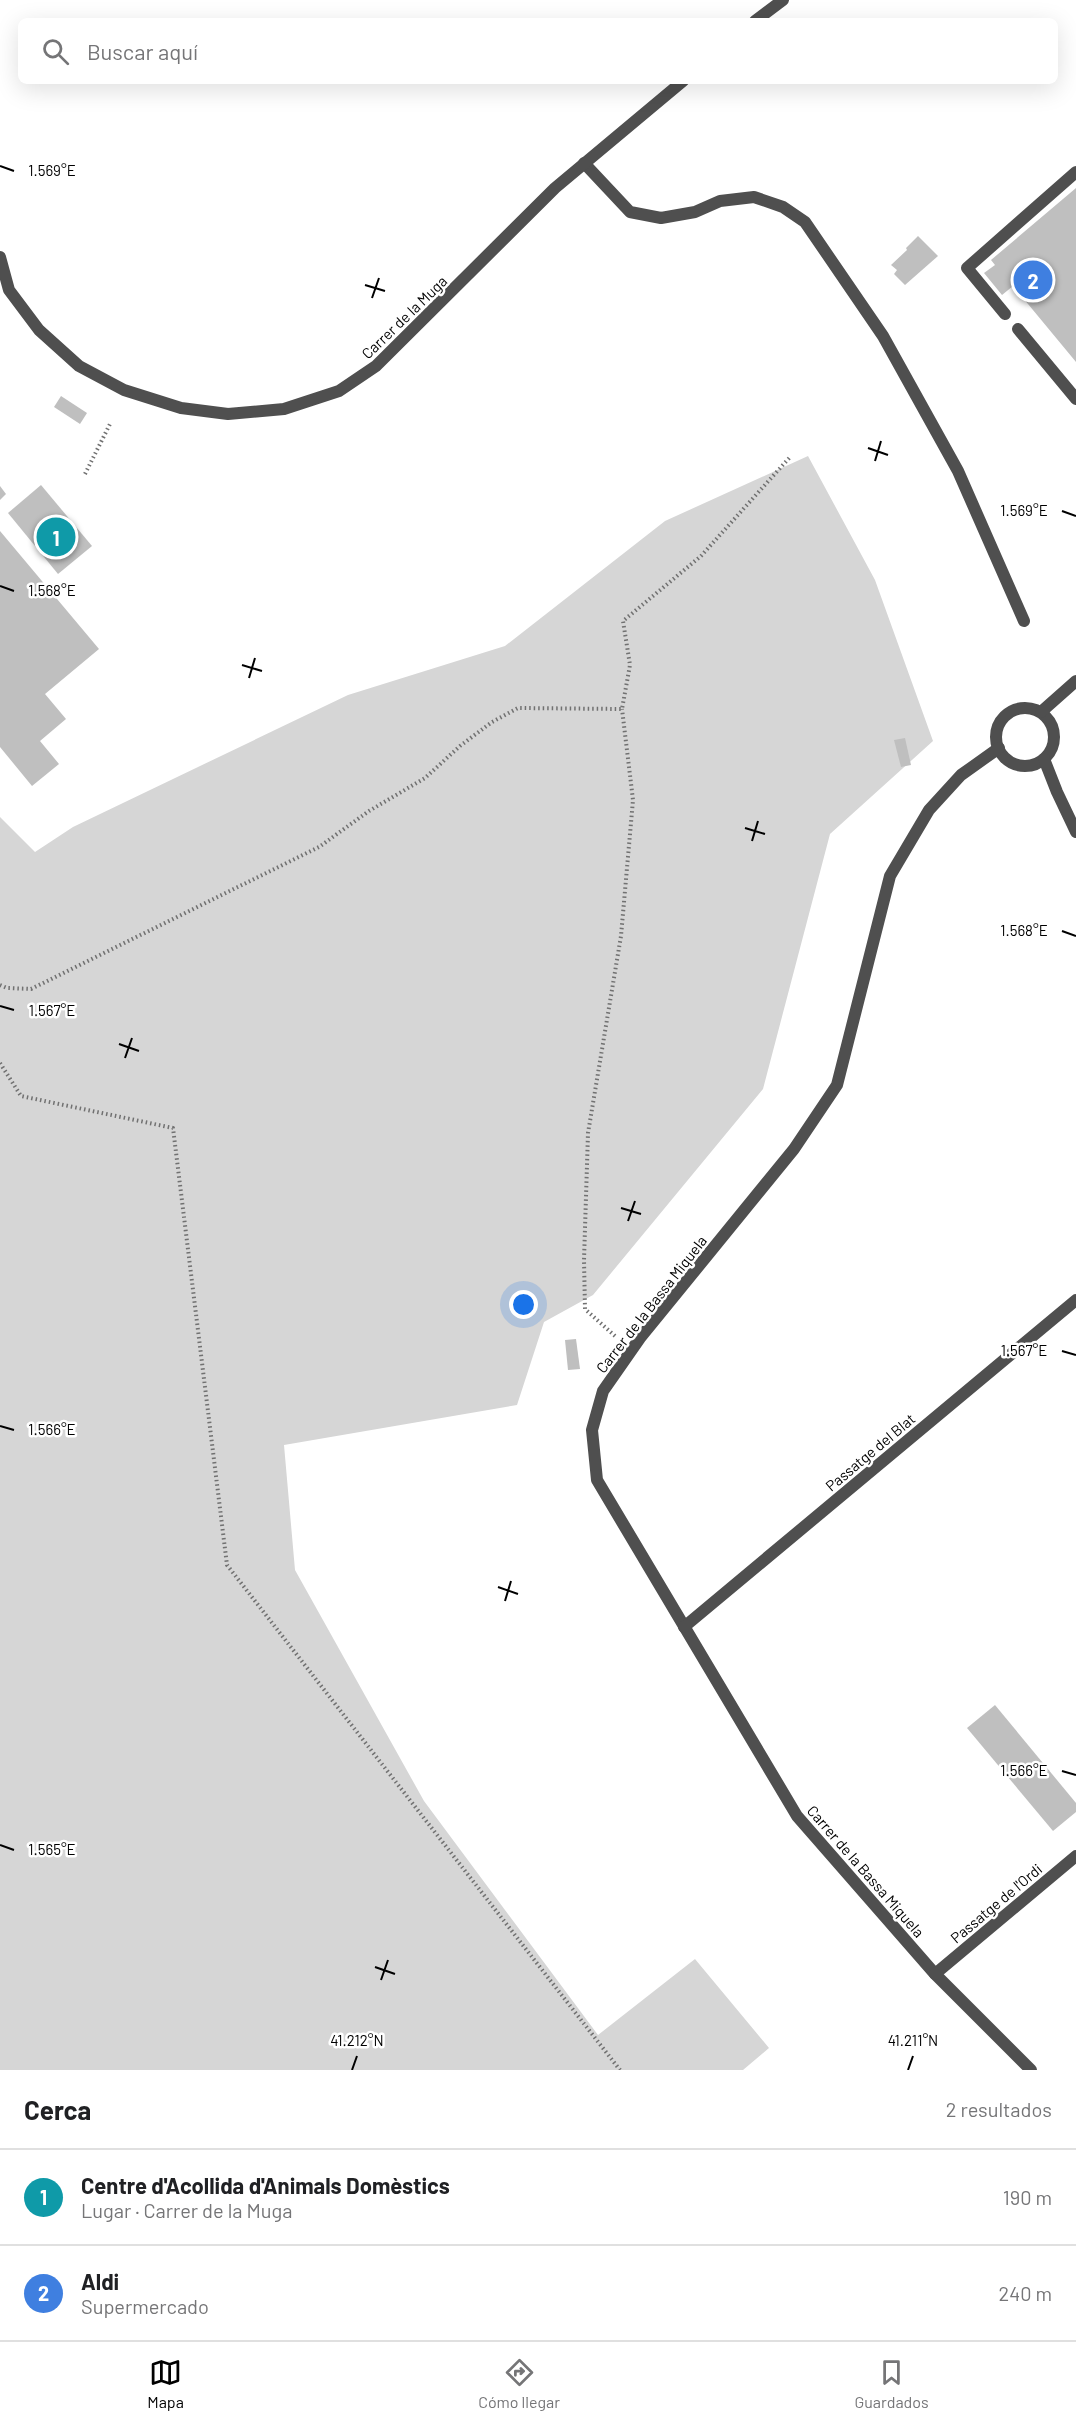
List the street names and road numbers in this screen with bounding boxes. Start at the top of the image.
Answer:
street label: Carrer de la Muga [358,272,450,362]
street label: Carrer de la Bassa Miquela [592,1232,710,1376]
street label: Passatge del Blat [822,1409,918,1495]
street label: Carrer de la Bassa Miquela [804,1801,928,1941]
street label: Passatge de l'Ordi [947,1859,1045,1947]

